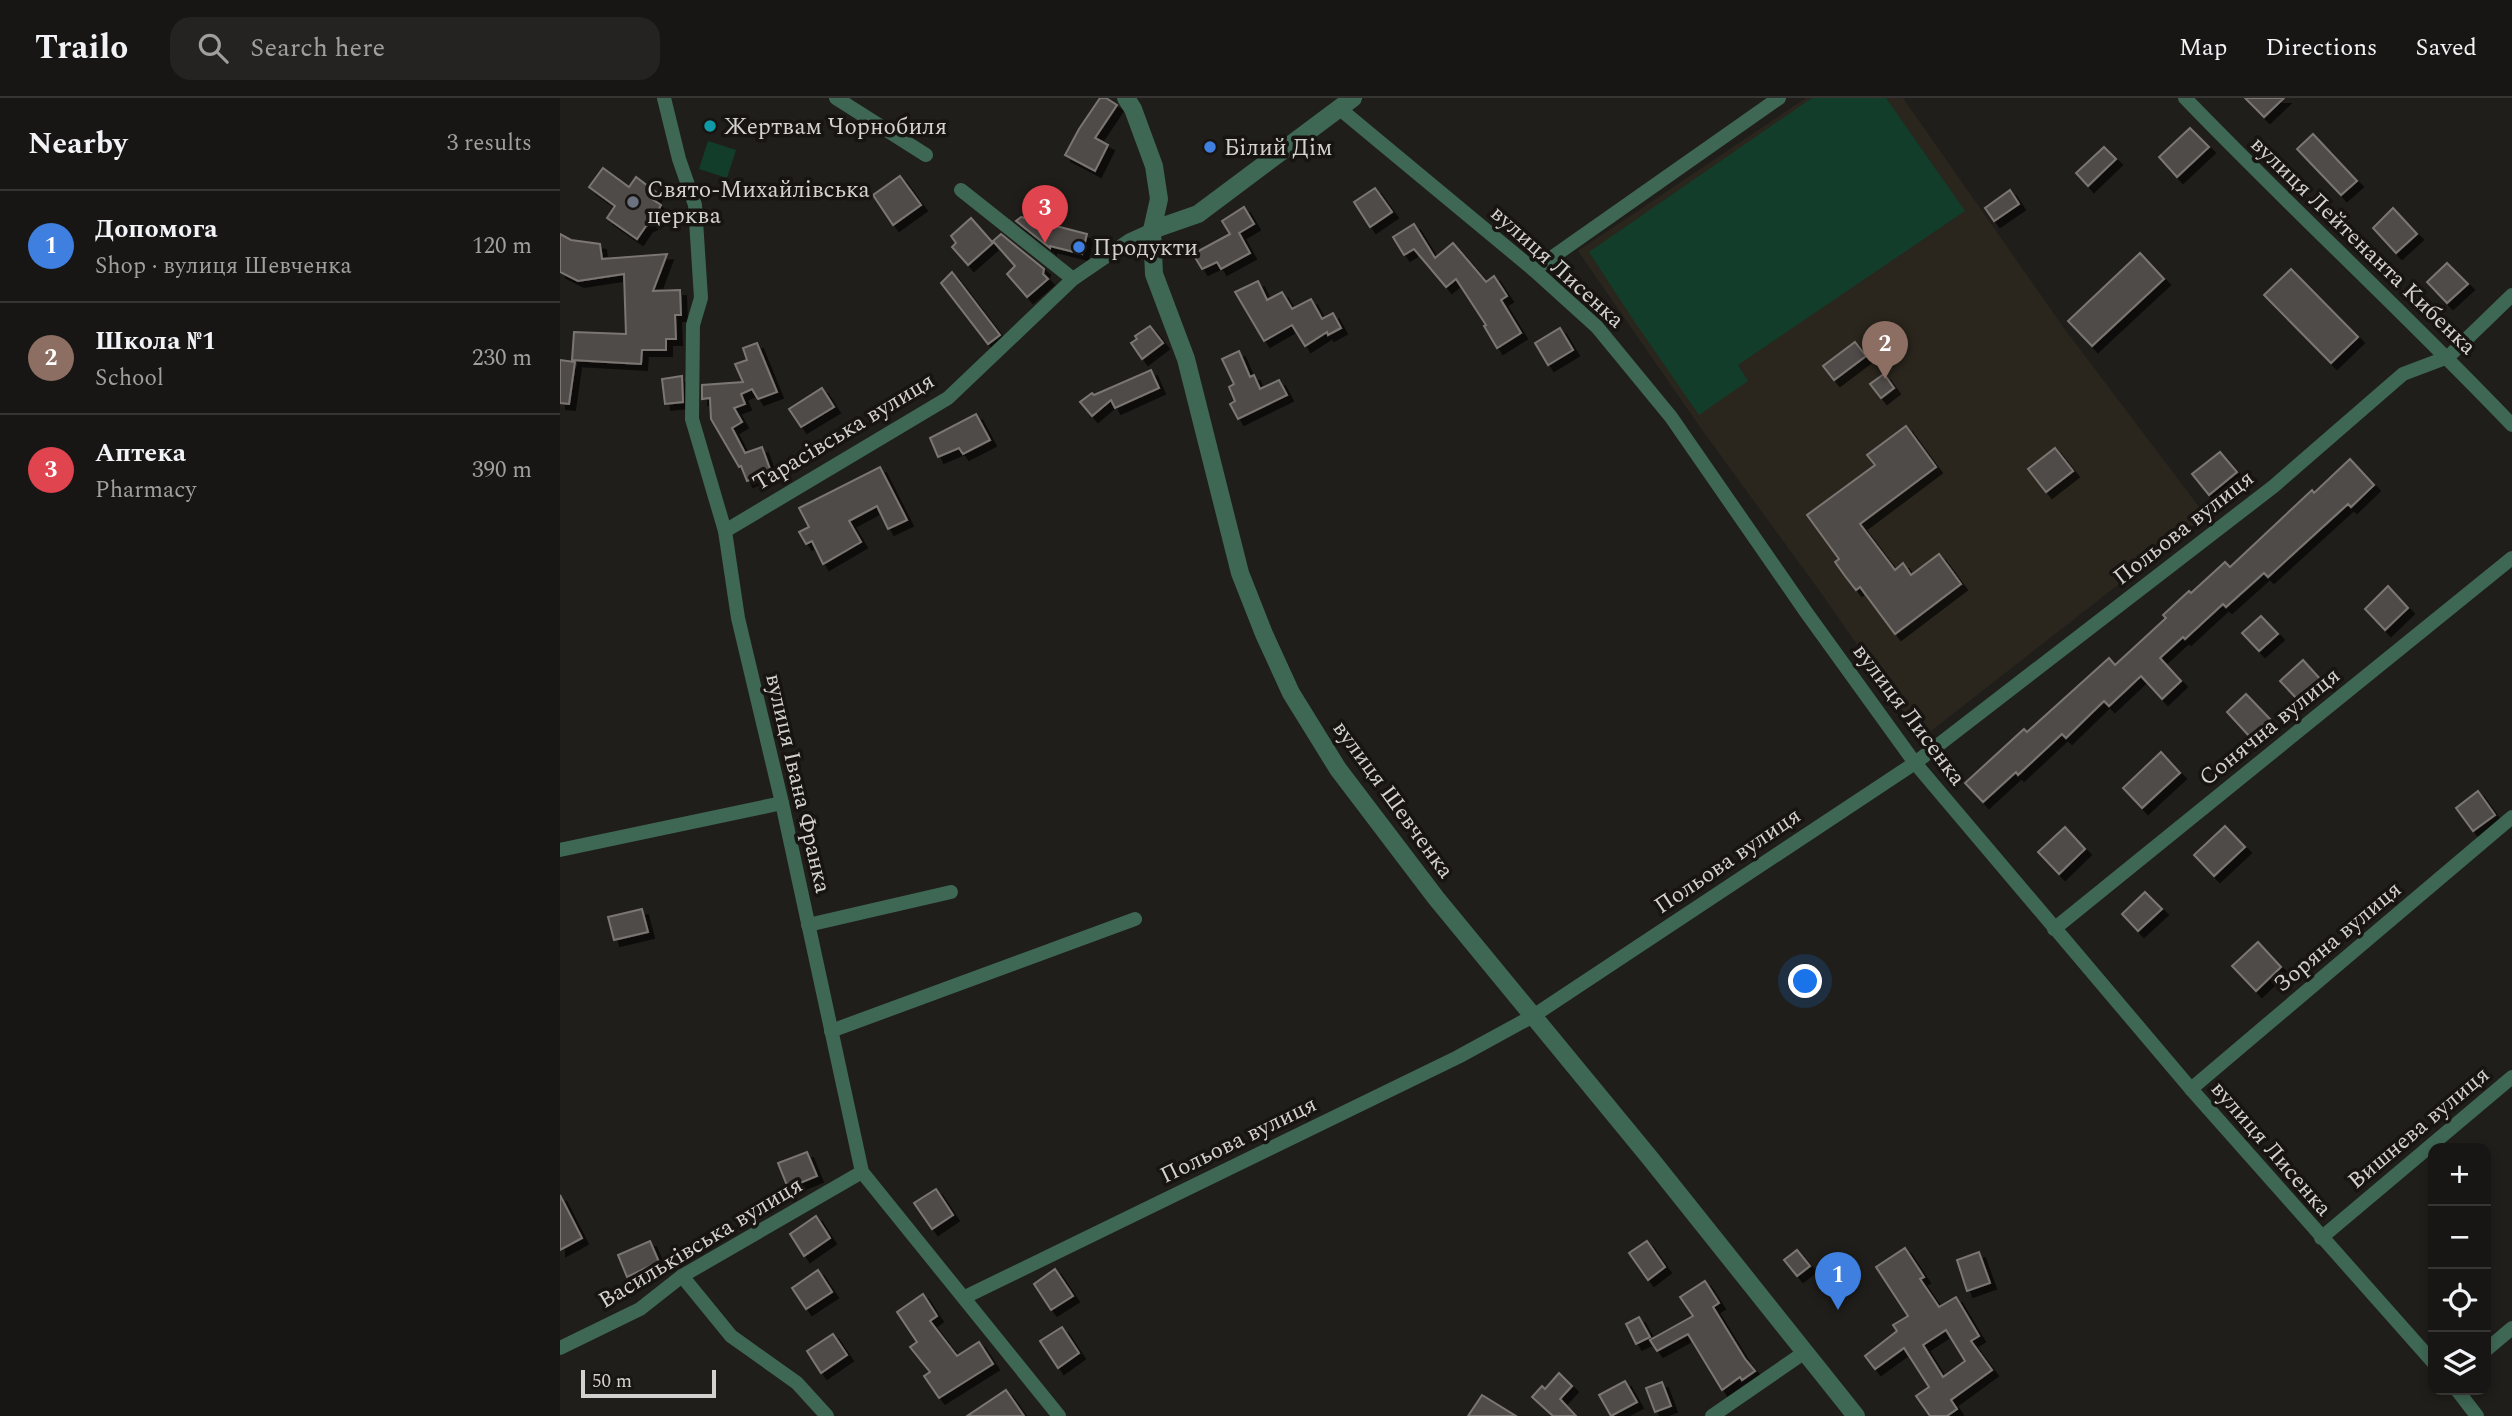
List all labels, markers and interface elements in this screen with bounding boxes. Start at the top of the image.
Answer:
search box [170,17,660,80]
text: Trailo [35,23,128,73]
text: Search here [250,28,385,68]
icon: search [194,29,232,67]
text: Map [2179,30,2227,66]
text: Directions [2265,30,2377,66]
text: Saved [2415,30,2477,66]
place label: Жертвам Чорнобиля [724,110,947,145]
marker: Жертвам Чорнобиля [702,118,718,134]
text: Nearby [28,121,127,167]
text: 3 results [447,126,532,161]
street label: вулиця Лейтенанта Кибенка [2242,128,2484,364]
place label: Білий Дім [1224,131,1332,166]
marker: Білий Дім [1202,139,1218,155]
place label: Свято-Михайлівська церква [647,173,870,234]
pin: 3 [1022,185,1068,243]
marker: Свято-Михайлівська церква [625,194,641,210]
street label: вулиця Лисенка [1482,197,1632,337]
text: Допомога [95,209,218,249]
text: 1 [45,229,57,264]
text: 120 m [472,229,532,264]
place label: Продукти [1093,231,1198,266]
marker: Продукти [1071,239,1087,255]
text: Shop · вулиця Шевченка [95,249,352,284]
text: Школа №1 [95,321,216,361]
pin: 2 [1862,321,1908,379]
text: 2 [45,341,57,376]
text: 230 m [472,341,532,376]
text: School [95,361,164,396]
street label: Тарасівська вулиця [746,364,941,501]
text: Аптека [95,433,186,473]
text: 3 [45,453,57,488]
text: 390 m [472,453,532,488]
street label: Польова вулиця [2106,462,2262,594]
text: Pharmacy [95,473,196,508]
street label: вулиця Лисенка [1844,636,1974,793]
street label: Сонячна вулиця [2192,659,2348,795]
street label: вулиця Івана Франка [755,670,840,897]
street label: вулиця Шевченка [1323,713,1462,886]
street label: Польова вулиця [1647,799,1808,923]
street label: Зоряна вулиця [2266,873,2410,1001]
your location [1788,964,1822,998]
street label: Вишнева вулиця [2340,1058,2498,1198]
street label: вулиця Лисенка [2202,1073,2340,1225]
street label: Польова вулиця [1154,1087,1323,1193]
map controls [2428,1143,2491,1395]
button: + [2428,1143,2491,1206]
street label: Васильківська вулиця [592,1168,810,1318]
button: − [2428,1206,2491,1269]
pin: 1 [1815,1252,1861,1310]
button: locate [2428,1269,2491,1332]
button: layers [2428,1332,2491,1395]
scale bar [581,1367,716,1399]
text: 50 m [592,1367,632,1396]

